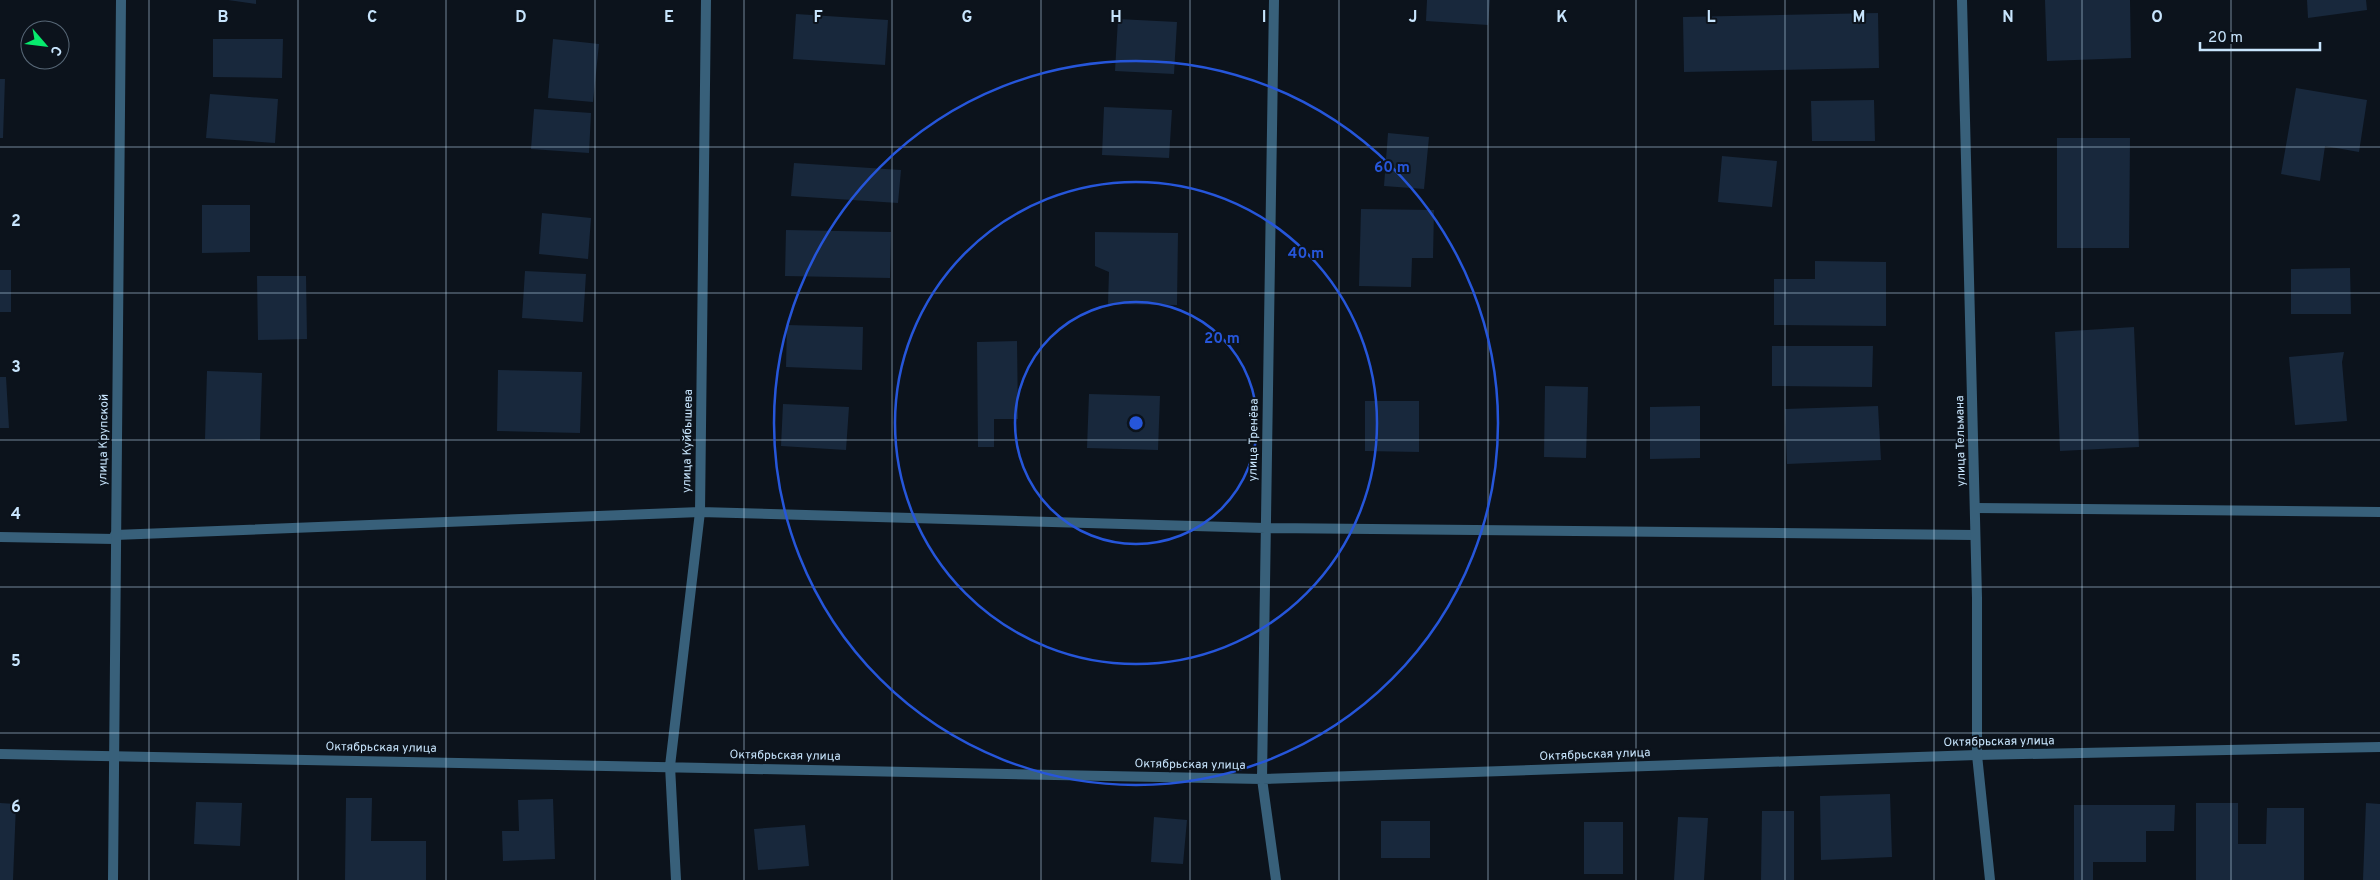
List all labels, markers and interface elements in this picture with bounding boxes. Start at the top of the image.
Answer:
text: B [217,8,229,28]
text: C [367,8,377,28]
text: D [515,8,527,28]
text: E [664,8,674,28]
text: F [813,8,823,28]
text: G [962,8,972,28]
text: H [1110,8,1122,28]
text: I [1262,8,1266,28]
text: J [1409,8,1417,28]
text: K [1556,8,1568,28]
text: L [1706,8,1716,28]
text: M [1853,8,1865,28]
text: N [2002,8,2014,28]
text: O [2151,8,2163,28]
north arrow [20,20,70,70]
scale bar [2200,20,2320,52]
text: 20 m [2208,29,2243,48]
text: С [46,42,65,58]
text: 60 m [1374,159,1410,178]
text: 2 [11,212,21,232]
text: 40 m [1288,245,1324,264]
text: 20 m [1204,330,1240,349]
text: 3 [11,358,21,378]
street label: улица Куйбышева [679,389,697,493]
street label: улица Крупской [95,394,113,486]
street label: улица Тельмана [1952,395,1970,487]
street label: улица Тренёва [1245,398,1263,482]
centre of rings [1127,414,1145,432]
text: 4 [11,505,21,525]
text: 5 [11,652,21,672]
street label: Октябрьская улица [1943,733,2055,751]
street label: Октябрьская улица [325,739,437,757]
street label: Октябрьская улица [1539,745,1651,765]
street label: Октябрьская улица [729,747,841,765]
street label: Октябрьская улица [1134,756,1246,774]
text: 6 [11,798,21,818]

